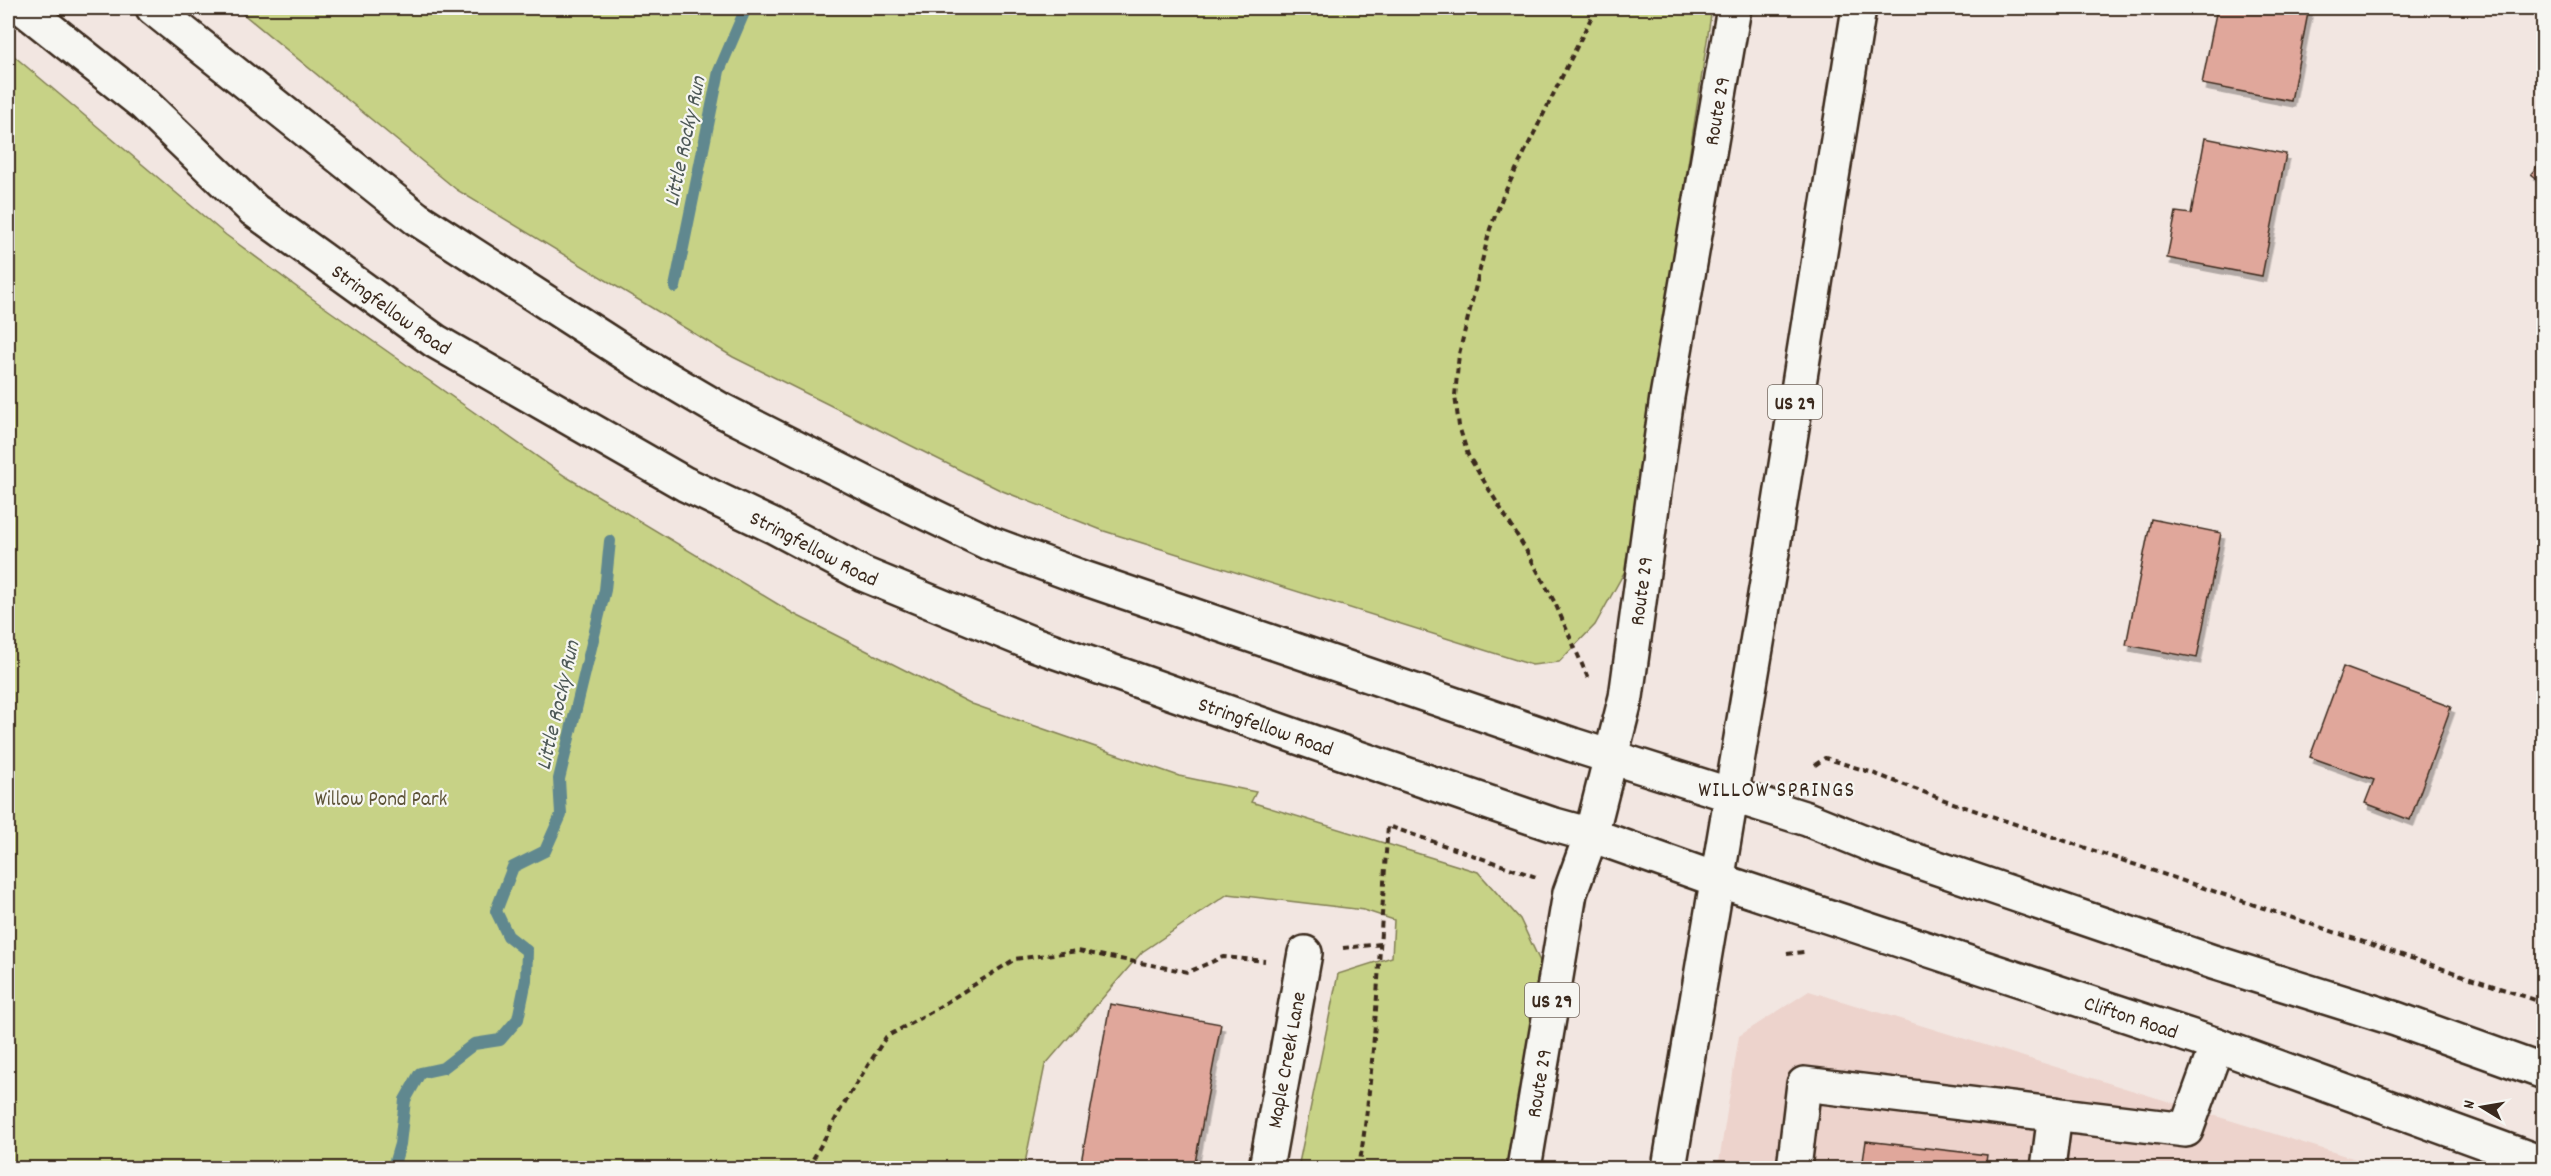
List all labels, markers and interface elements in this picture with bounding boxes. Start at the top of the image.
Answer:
water label: Little Rocky Run [658,73,715,209]
street label: Route 29 [1699,75,1740,148]
street label: Stringfellow Road [324,258,456,365]
road number: US 29 [1768,385,1822,419]
street label: Stringfellow Road [744,505,882,597]
street label: Route 29 [1624,555,1663,628]
water label: Little Rocky Run [529,637,590,774]
street label: Stringfellow Road [1193,691,1337,766]
district label: WILLOW SPRINGS [1698,776,1856,807]
park label: Willow Pond Park [315,786,447,816]
road number: US 29 [1525,983,1579,1017]
street label: Maple Creek Lane [1261,990,1316,1131]
street label: Clifton Road [2079,990,2181,1049]
street label: Route 29 [1521,1047,1562,1120]
north arrow [2452,1077,2512,1137]
text: N [2458,1098,2482,1111]

